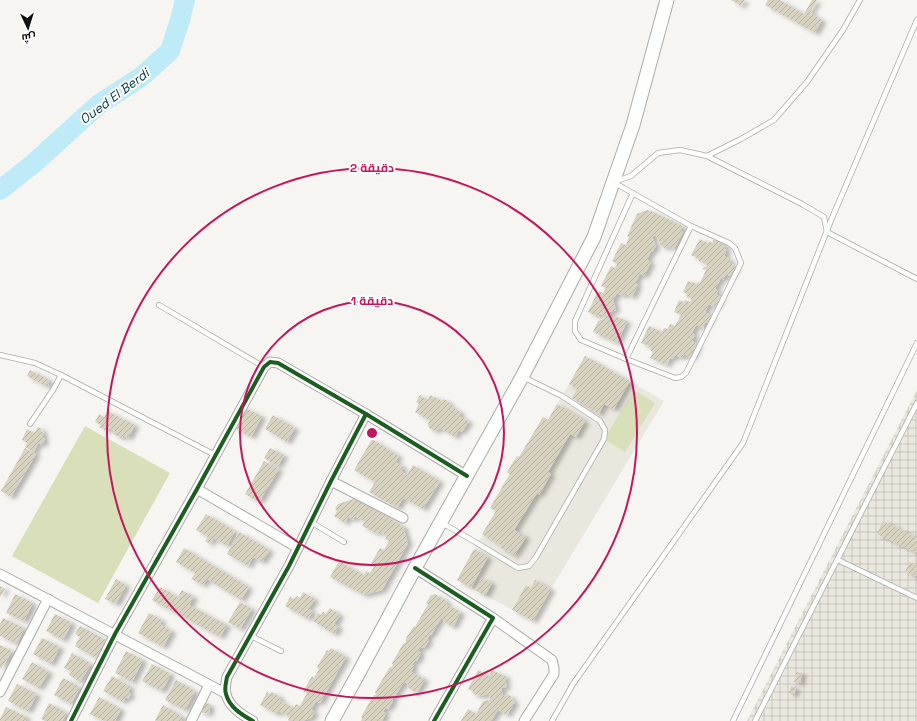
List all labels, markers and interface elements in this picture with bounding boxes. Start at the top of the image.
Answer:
north arrow [8,8,48,48]
text: ش [21,31,36,45]
water label: Oued El Berdi [76,64,154,128]
text: 2 دقيقة [350,160,394,176]
text: 1 دقيقة [351,293,393,309]
centre of rings [365,426,379,440]

